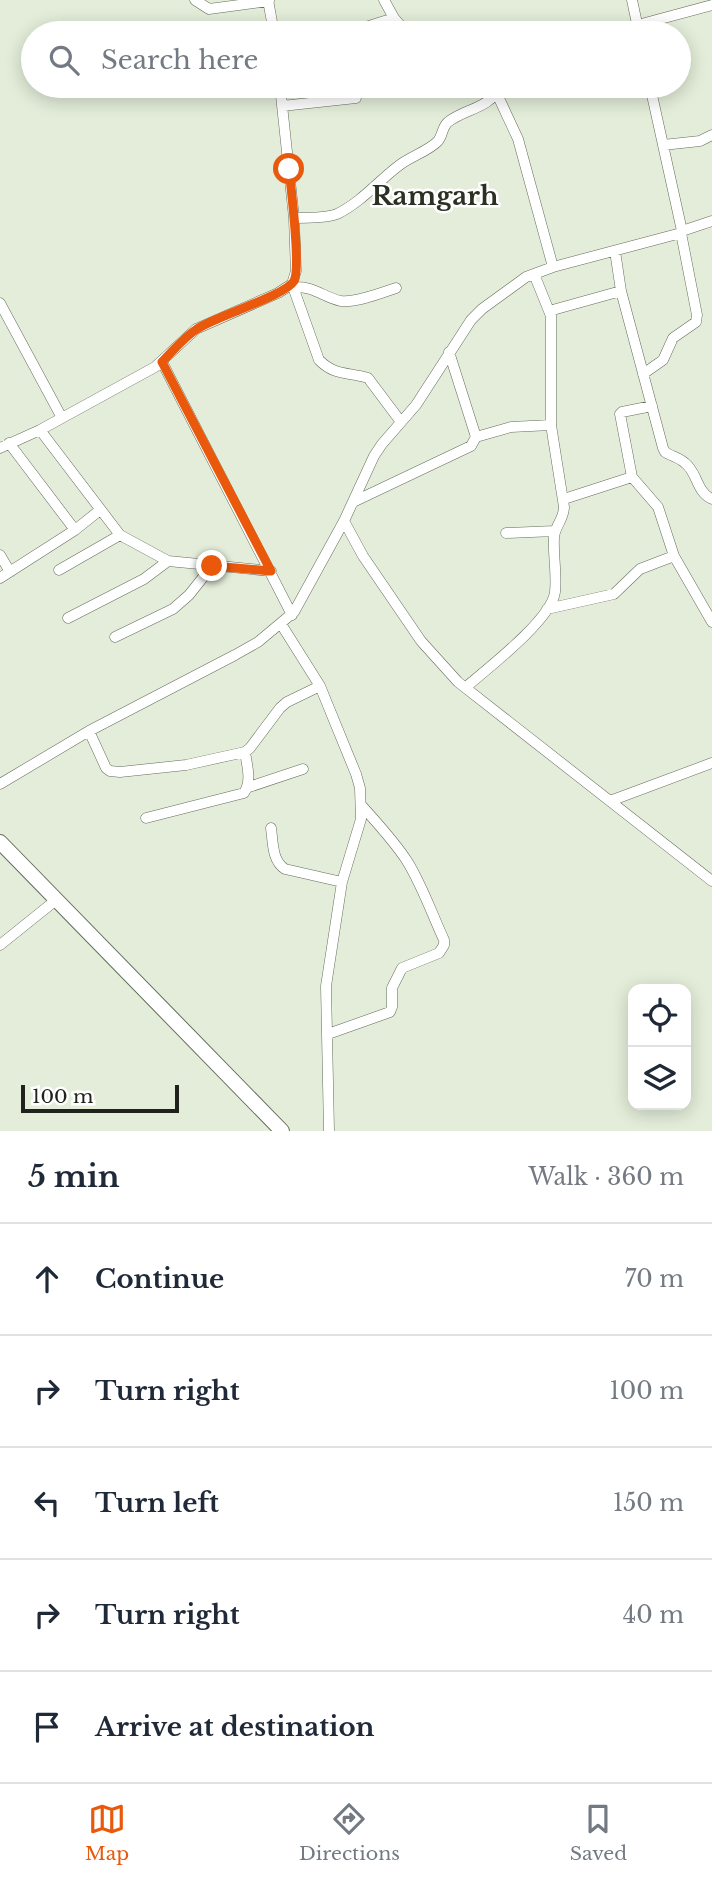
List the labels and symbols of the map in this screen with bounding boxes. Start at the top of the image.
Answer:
route start [273,153,304,184]
district label: Ramgarh [371,180,499,212]
route end [196,550,227,581]
scale bar [21,1082,178,1114]

